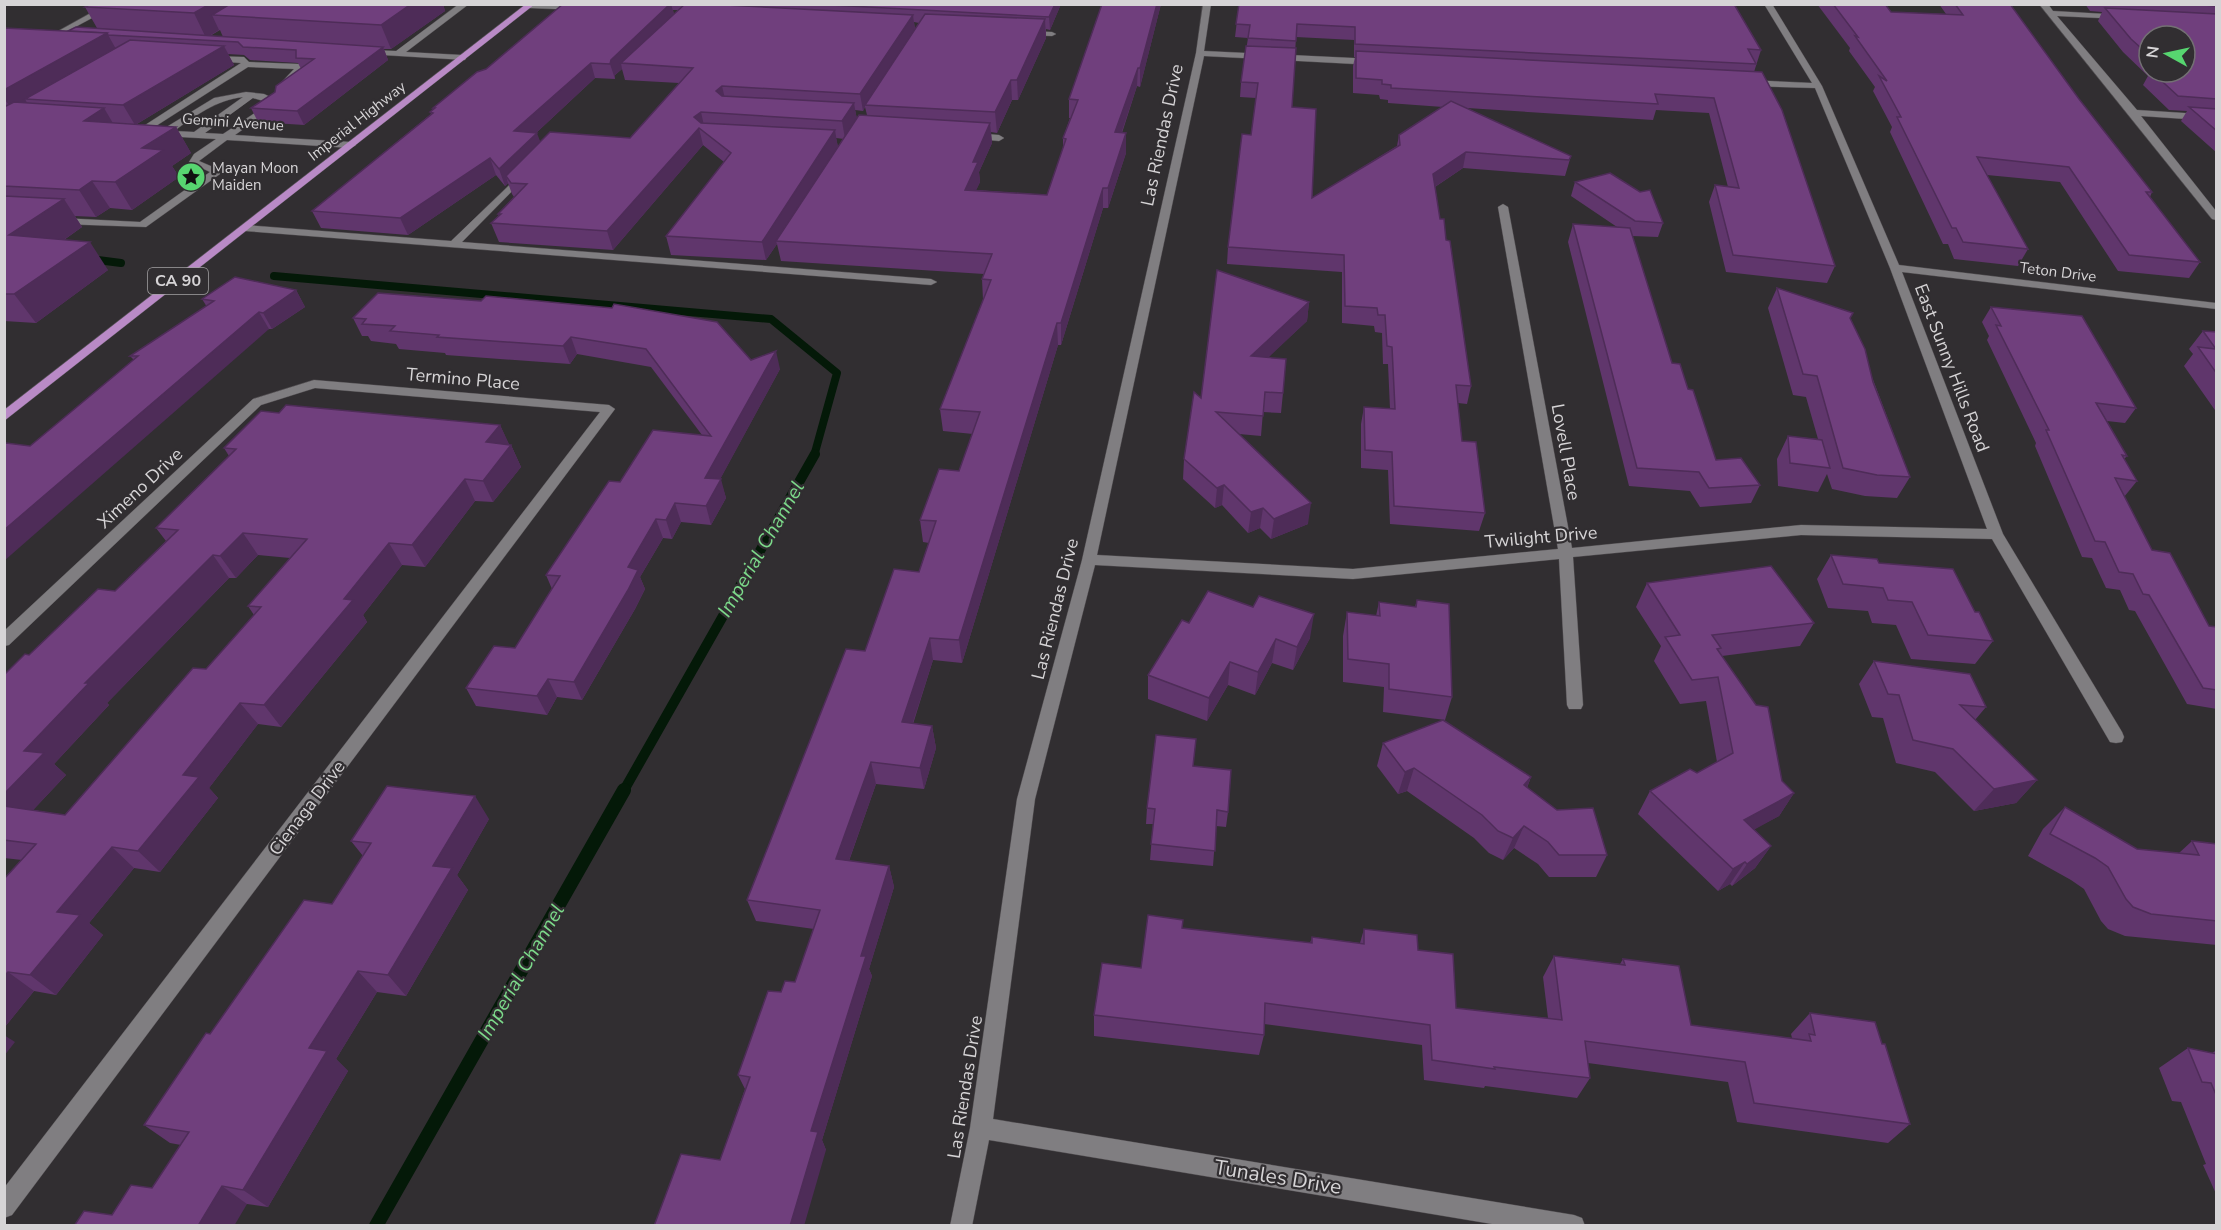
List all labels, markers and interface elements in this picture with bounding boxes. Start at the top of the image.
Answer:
north arrow [2137,24,2197,84]
text: N [2141,45,2165,60]
street label: Las Riendas Drive [1135,62,1189,208]
street label: Imperial Highway [304,76,410,165]
street label: Gemini Avenue [181,108,285,136]
place label: Mayan Moon Maiden [212,158,299,195]
place icon: Mayan Moon Maiden [175,161,207,193]
street label: Teton Drive [2018,257,2098,287]
road number: CA 90 [148,268,208,294]
street label: East Sunny Hills Road [1909,280,1995,456]
street label: Termino Place [405,362,521,396]
street label: Lovell Place [1546,402,1586,502]
street label: Ximeno Drive [92,442,188,534]
water label: Imperial Channel [711,476,811,622]
street label: Twilight Drive [1484,520,1598,554]
street label: Las Riendas Drive [1026,536,1084,682]
street label: Cienaga Drive [263,756,351,860]
water label: Imperial Channel [471,899,571,1045]
street label: Las Riendas Drive [942,1014,988,1160]
street label: Tunales Drive [1212,1153,1344,1201]

